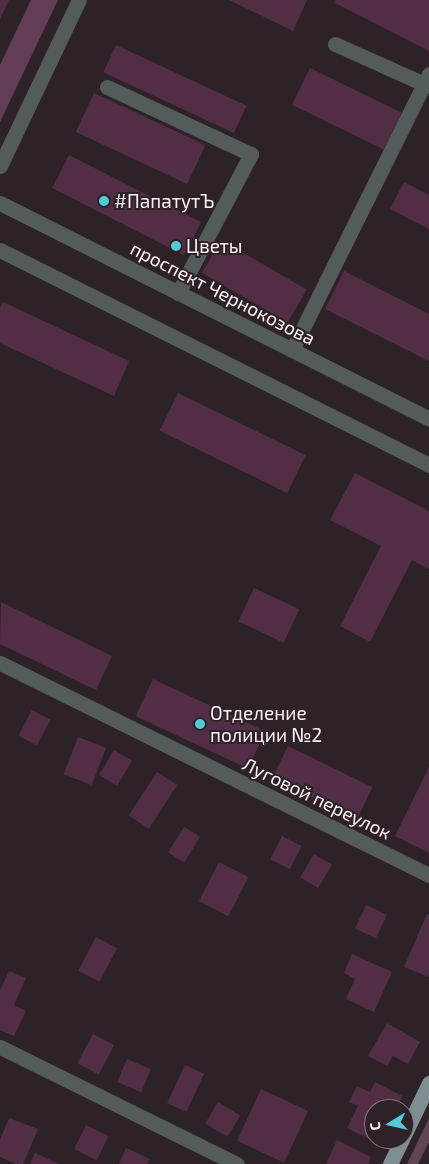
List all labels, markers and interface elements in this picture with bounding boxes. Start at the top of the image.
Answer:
place label: #ПапатутЪ [114,190,215,212]
marker: #ПапатутЪ [98,195,110,207]
place label: Цветы [186,235,243,257]
street label: проспект Чернокозова [127,236,319,350]
marker: Цветы [170,240,182,252]
place label: Отделение полиции №2 [210,702,322,746]
marker: Отделение полиции №2 [194,718,206,730]
street label: Луговой переулок [239,752,395,844]
north arrow [364,1099,414,1149]
text: С [366,1121,384,1132]

